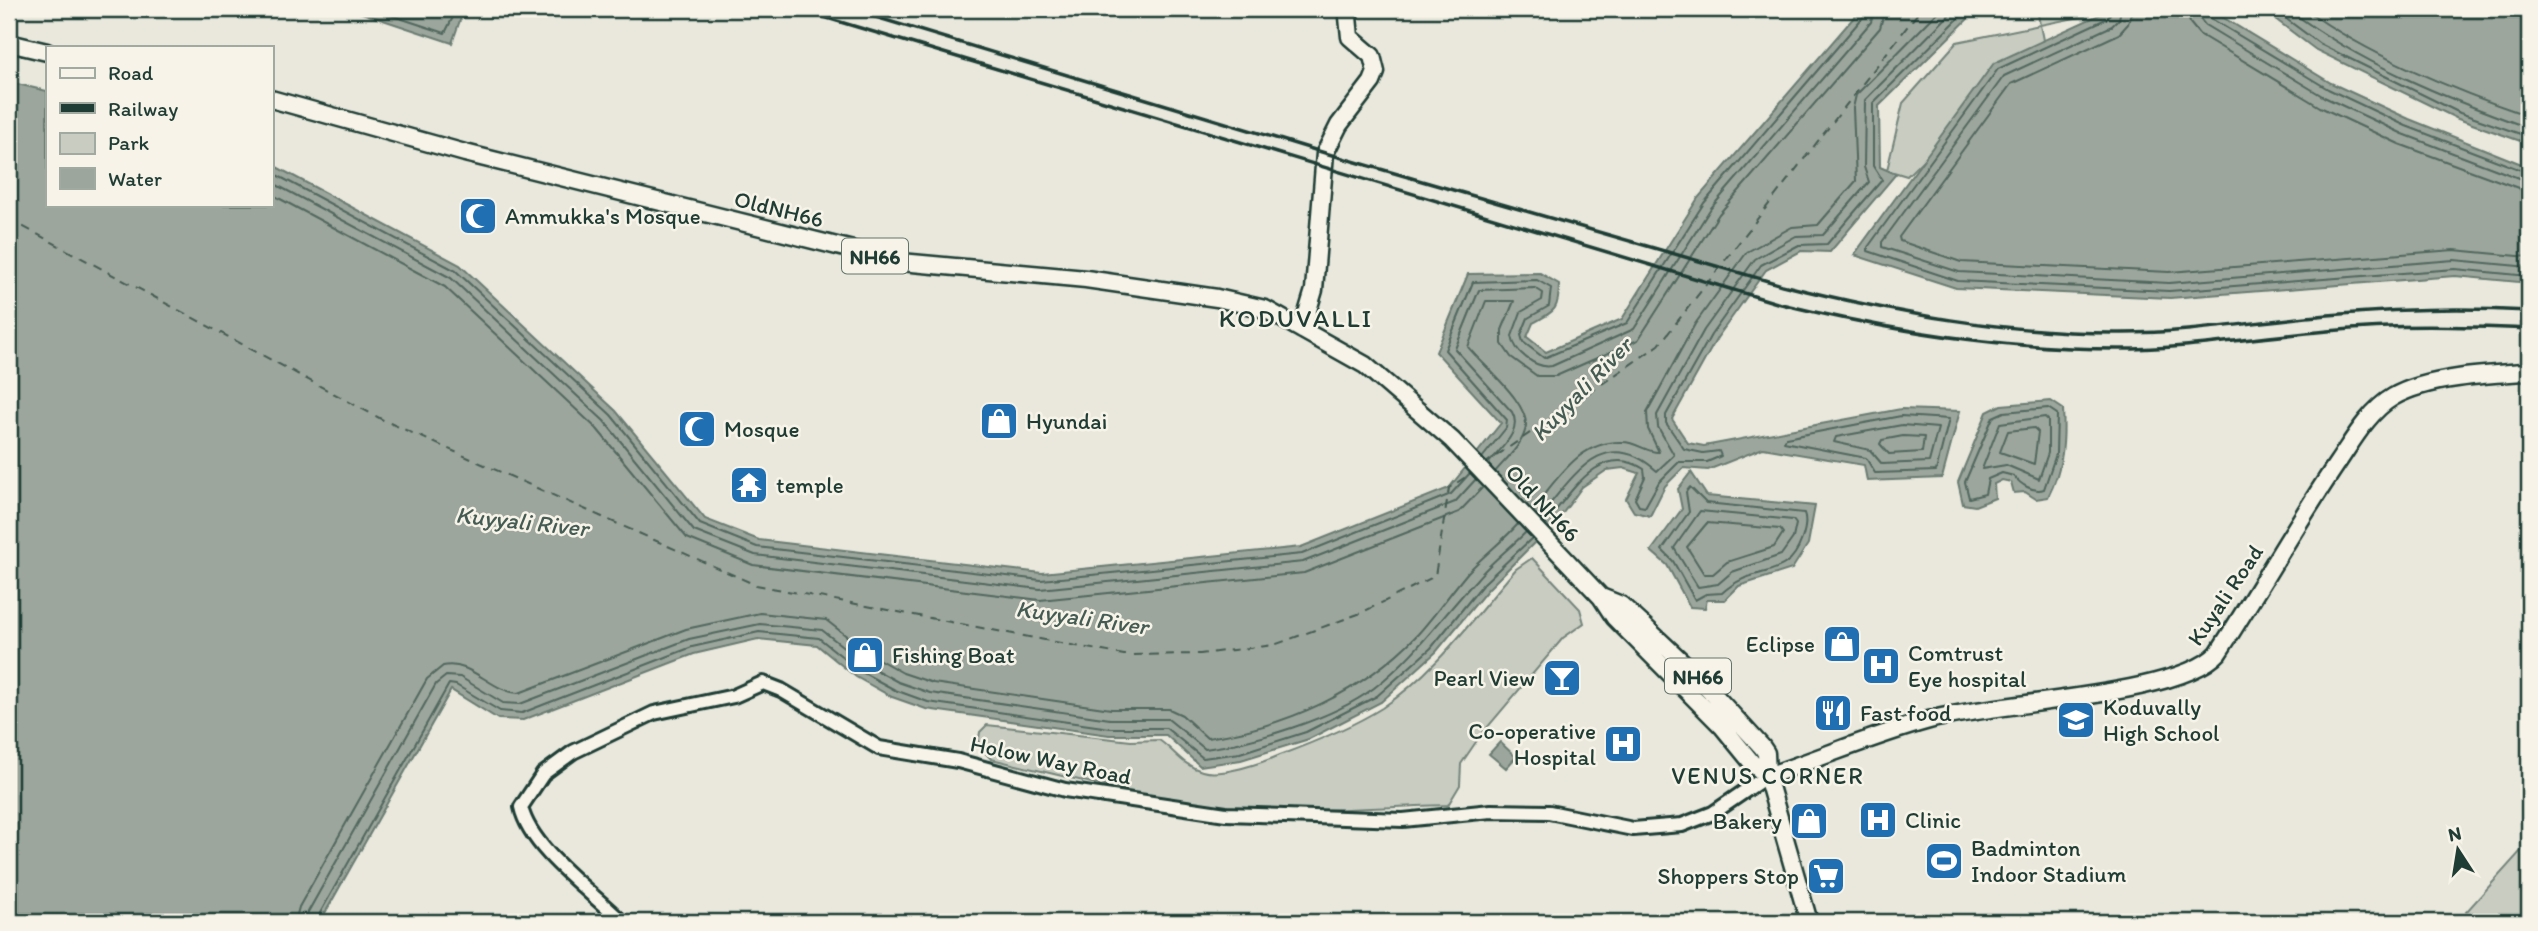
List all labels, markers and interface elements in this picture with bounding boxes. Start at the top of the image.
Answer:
legend [46,46,273,206]
text: Road [108,60,154,85]
text: Railway [108,96,178,121]
text: Park [108,130,150,155]
text: Water [108,166,162,191]
street label: OldNH66 [731,184,827,234]
mosque icon: Ammukka's Mosque [457,195,499,237]
place label: Ammukka's Mosque [505,202,701,230]
road number: NH66 [842,238,908,274]
district label: KODUVALLI [1219,302,1373,334]
water label: Kuyyali River [1524,329,1640,447]
shop icon: Hyundai [978,400,1020,442]
place label: Hyundai [1026,407,1107,435]
mosque icon: Mosque [676,408,718,450]
place label: Mosque [724,415,800,443]
street label: Old NH66 [1500,458,1586,548]
temple icon: temple [728,464,770,506]
place label: temple [776,471,844,499]
water label: Kuyyali River [454,500,593,543]
street label: Kuyali Road [2181,539,2269,651]
water label: Kuyyali River [1014,593,1153,641]
shop icon: Eclipse [1821,623,1863,665]
place label: Eclipse [1746,630,1815,658]
shop icon: Fishing Boat [844,634,886,676]
place label: Comtrust Eye hospital [1908,639,2027,693]
place label: Fishing Boat [892,641,1015,669]
hospital icon: Comtrust Eye hospital [1860,645,1902,687]
bar icon: Pearl View [1541,657,1583,699]
road number: NH66 [1665,658,1731,694]
place label: Pearl View [1433,664,1535,692]
restaurant icon: Fast food [1812,692,1854,734]
place label: Koduvally High School [2103,693,2220,747]
place label: Fast food [1860,699,1952,727]
school or university icon: Koduvally High School [2055,699,2097,741]
place label: Co-operative Hospital [1468,717,1596,771]
hospital icon: Co-operative Hospital [1602,723,1644,765]
street label: Holow Way Road [968,729,1135,791]
district label: VENUS CORNER [1671,761,1865,790]
hospital icon: Clinic [1857,799,1899,841]
shop icon: Bakery [1788,800,1830,842]
place label: Clinic [1905,806,1961,834]
place label: Bakery [1713,807,1782,835]
north arrow [2422,816,2492,886]
text: N [2446,821,2463,846]
place label: Badminton Indoor Stadium [1971,834,2126,888]
sports icon: Badminton Indoor Stadium [1923,840,1965,882]
supermarket icon: Shoppers Stop [1805,855,1847,897]
place label: Shoppers Stop [1658,862,1799,890]

